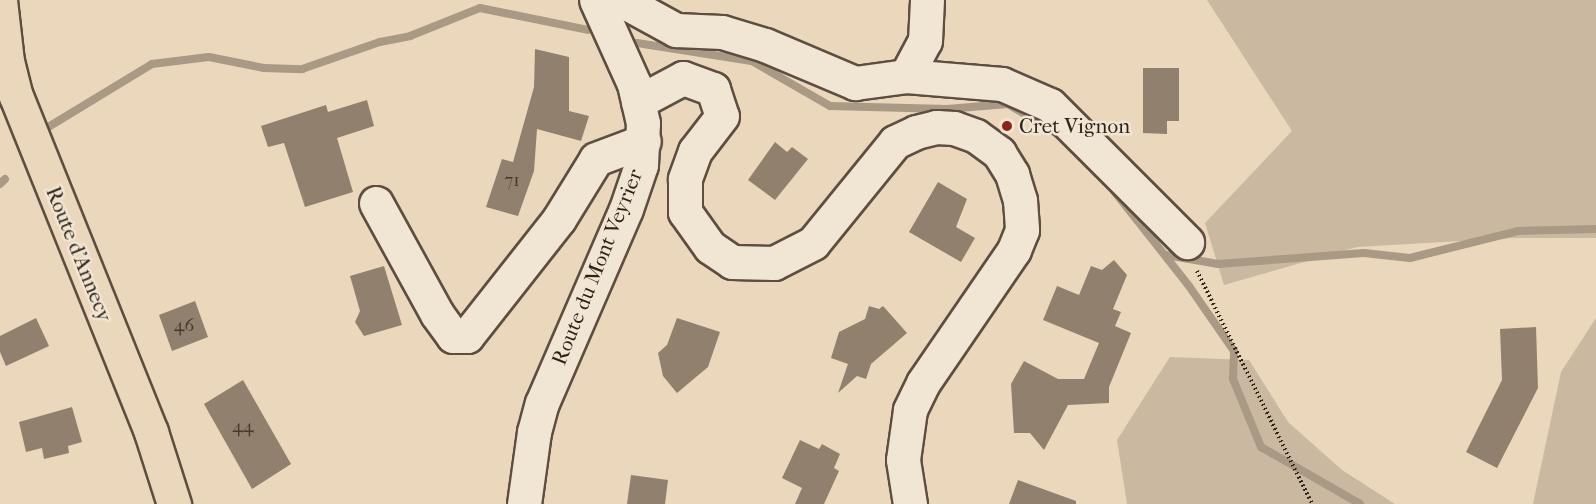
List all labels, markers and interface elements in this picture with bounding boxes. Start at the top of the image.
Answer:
place label: Cret Vignon [1019,113,1130,139]
marker: Cret Vignon [1000,119,1014,133]
street label: Route du Mont Veyrier [546,165,648,369]
house number: 71 [504,170,520,192]
street label: Route d'Annecy [40,183,118,325]
house number: 46 [174,315,194,337]
house number: 44 [232,416,254,438]

